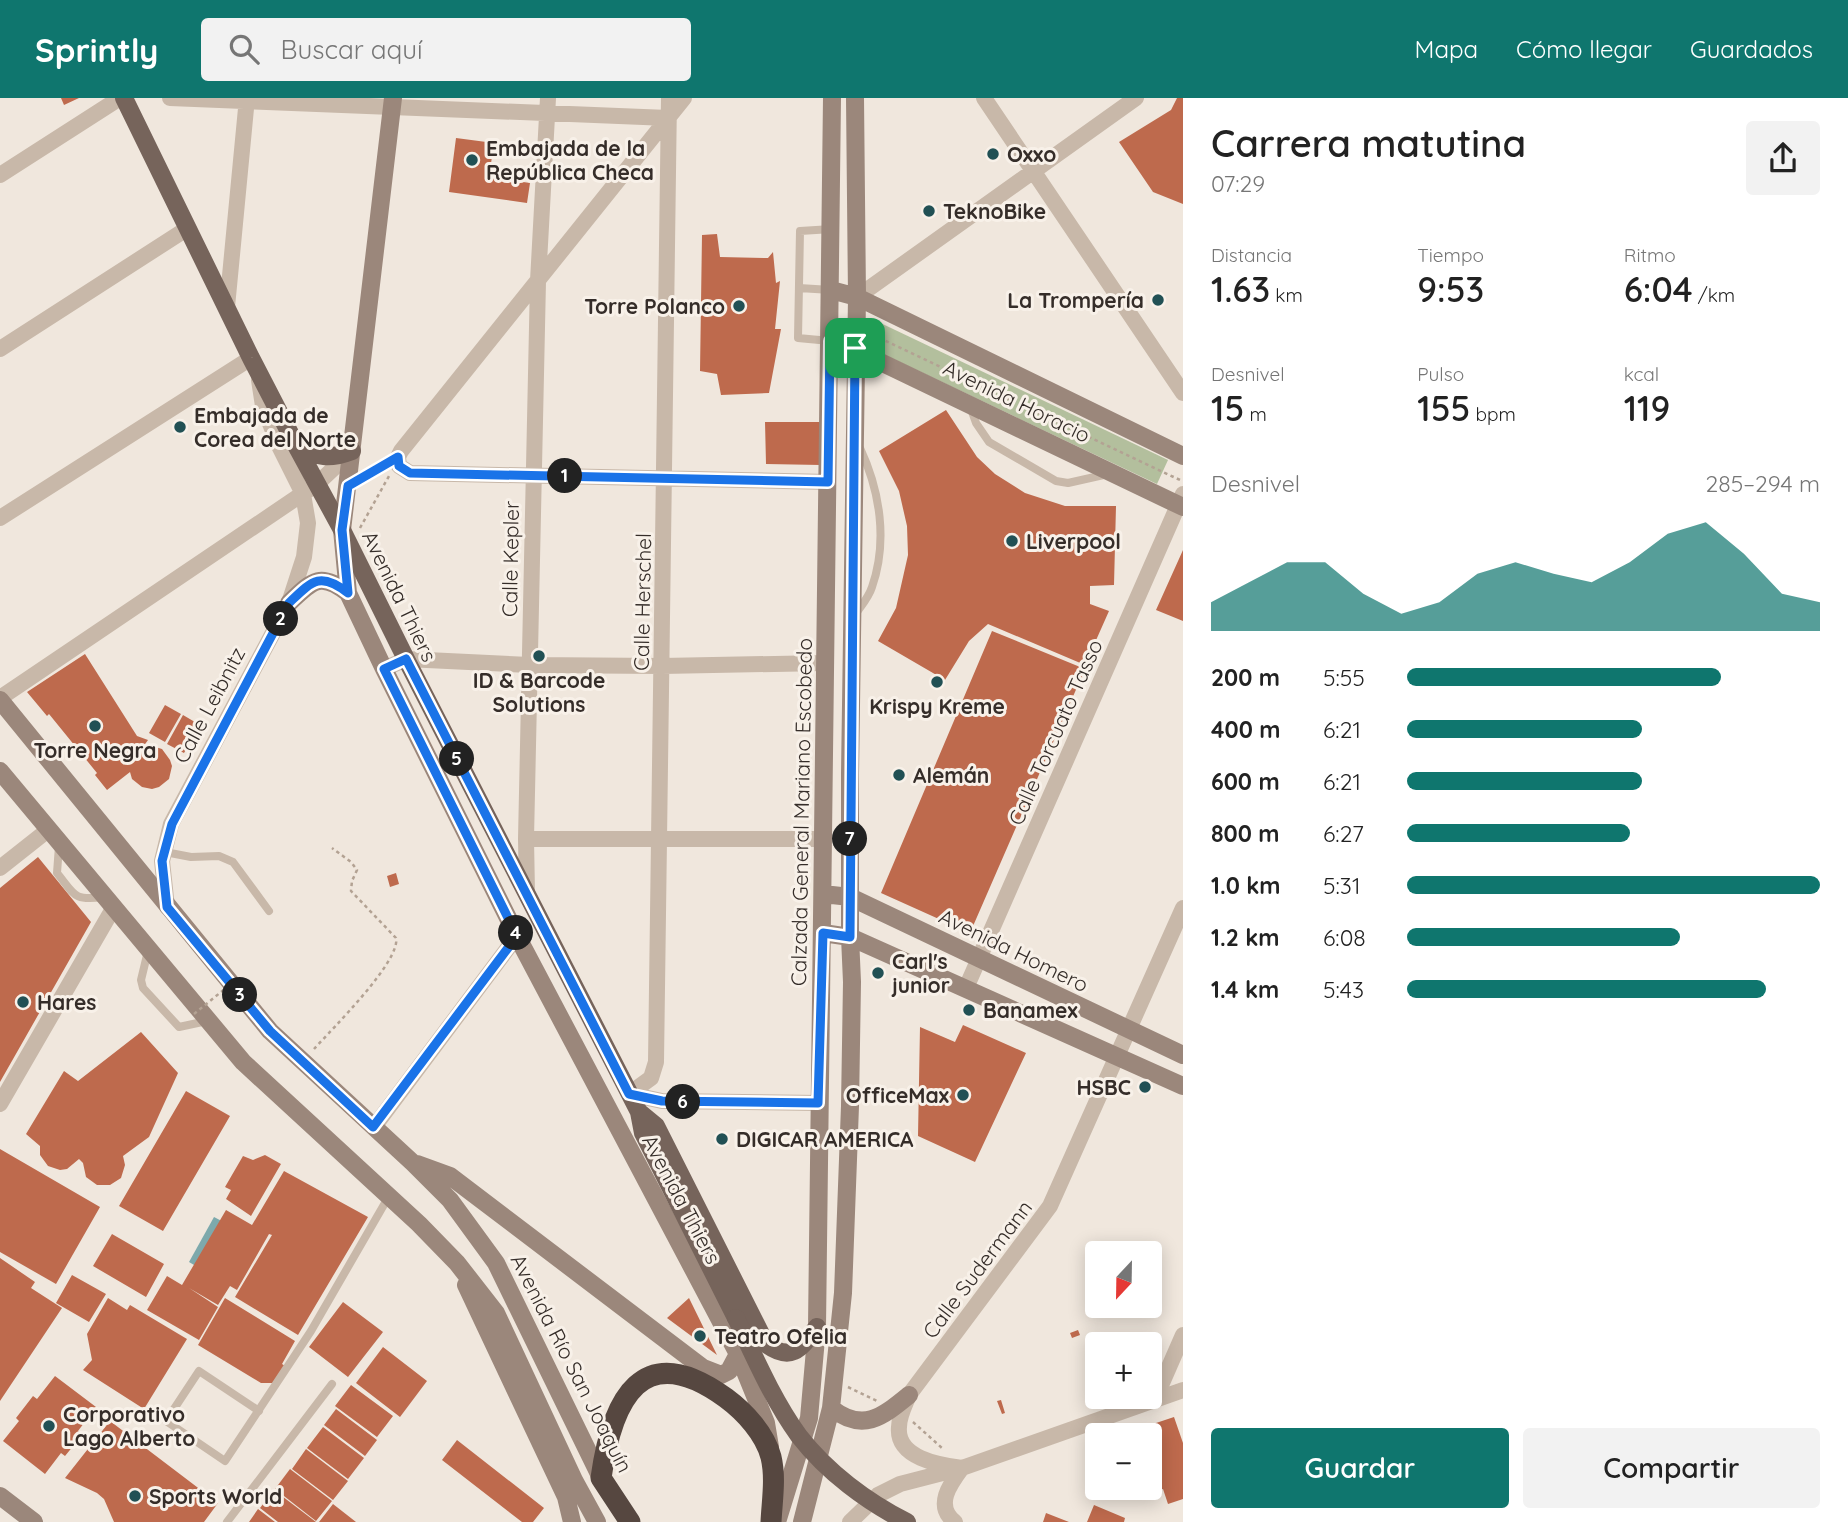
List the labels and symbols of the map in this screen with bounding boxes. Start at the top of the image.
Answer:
place label: Embajada de la República Checa [486,135,654,185]
place label: Oxxo [1007,141,1056,167]
marker: Oxxo [985,146,1001,162]
marker: Embajada de la República Checa [464,152,480,168]
place label: TeknoBike [943,198,1046,224]
marker: TeknoBike [921,203,937,219]
place label: La Trompería [1007,287,1144,313]
marker: La Trompería [1150,292,1166,308]
place label: Torre Polanco [584,293,725,319]
marker: Torre Polanco [731,298,747,314]
pin [825,318,885,378]
street label: Avenida Horacio [939,354,1095,448]
place label: Embajada de Corea del Norte [194,402,356,452]
marker: Embajada de Corea del Norte [172,419,188,435]
pin: 1 [548,458,582,494]
street label: Calle Kepler [496,501,524,617]
street label: Avenida Thiers [357,526,443,666]
place label: Liverpool [1026,528,1121,554]
street label: Calle Herschel [628,533,656,671]
marker: Liverpool [1004,533,1020,549]
pin: 2 [264,602,298,636]
street label: Calle Torcuato Tasso [1002,635,1108,829]
street label: Calzada General Mariano Escobedo [785,638,817,986]
street label: Calle Leibnitz [168,643,250,767]
marker: ID & Barcode Solutions [531,648,547,664]
place label: ID & Barcode Solutions [473,667,605,717]
marker: Krispy Kreme [929,674,945,690]
place label: Krispy Kreme [869,693,1005,719]
marker: Torre Negra [87,718,103,734]
place label: Torre Negra [34,737,156,763]
pin: 5 [440,742,475,776]
place label: Alemán [913,762,989,788]
marker: Alemán [891,767,907,783]
pin: 7 [832,822,868,856]
street label: Avenida Homero [935,903,1093,997]
pin: 4 [498,916,534,950]
place label: Carl's junior [891,948,950,998]
marker: Carl's junior [870,965,886,981]
pin: 3 [222,978,258,1012]
place label: Hares [37,989,96,1015]
marker: Hares [15,994,31,1010]
place label: Banamex [983,997,1078,1023]
marker: Banamex [961,1002,977,1018]
place label: HSBC [1076,1074,1131,1100]
marker: HSBC [1137,1079,1153,1095]
place label: OfficeMax [846,1082,949,1108]
pin: 6 [666,1084,700,1119]
marker: OfficeMax [955,1087,971,1103]
place label: DIGICAR AMERICA [736,1126,914,1152]
street label: Avenida Thiers [637,1130,727,1268]
marker: DIGICAR AMERICA [714,1131,730,1147]
street label: Calle Sudermann [917,1195,1037,1343]
north arrow [1085,1241,1162,1318]
street label: Avenida Río San Joaquín [506,1249,638,1477]
place label: Teatro Ofelia [714,1323,847,1349]
marker: Teatro Ofelia [692,1328,708,1344]
place label: Corporativo Lago Alberto [63,1401,195,1451]
marker: Corporativo Lago Alberto [41,1418,57,1434]
place label: Sports World [149,1483,282,1509]
marker: Sports World [127,1488,143,1504]

